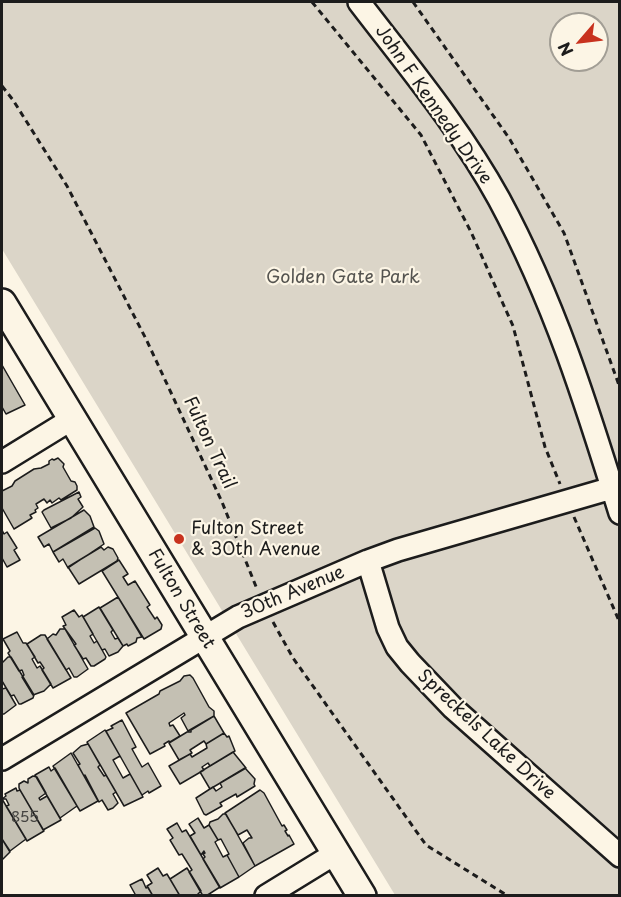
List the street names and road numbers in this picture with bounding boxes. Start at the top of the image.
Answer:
street label: John F Kennedy Drive [370,21,496,189]
street label: Fulton Trail [178,393,240,493]
street label: Fulton Street [143,545,219,653]
street label: 30th Avenue [238,562,348,624]
street label: Spreckels Lake Drive [413,666,559,804]

